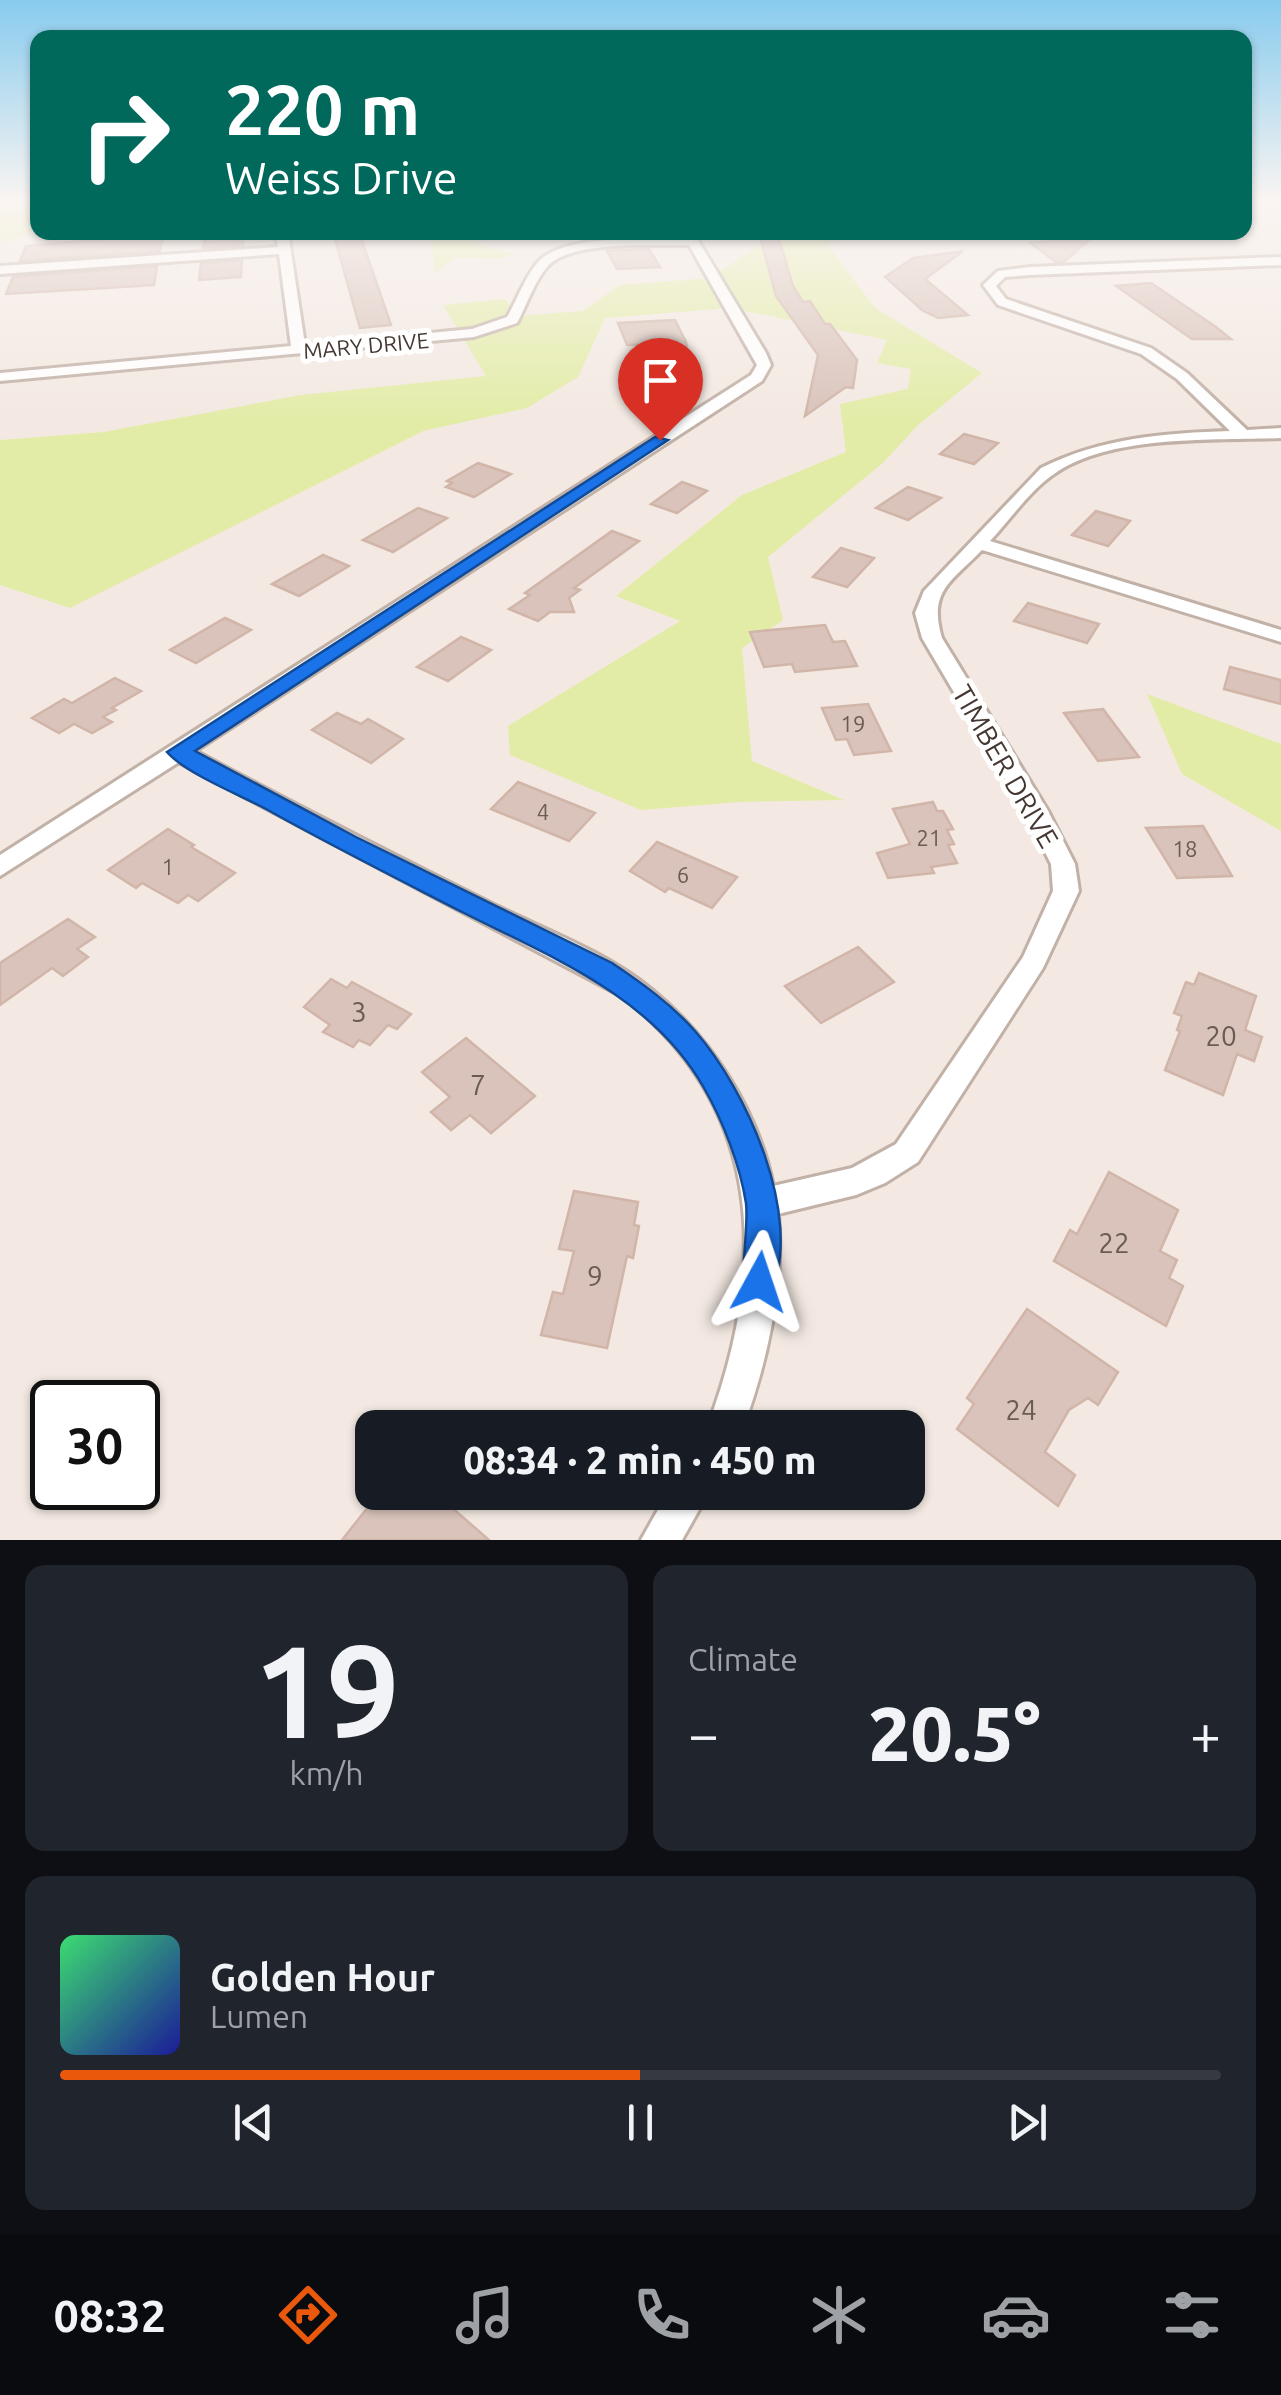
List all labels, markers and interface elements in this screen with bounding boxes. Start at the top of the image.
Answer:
icon: right [60,70,190,200]
text: 220 m [225,70,420,148]
text: Weiss Drive [225,152,457,203]
street label: MARY DRIVE [302,327,430,363]
pin [618,338,703,441]
icon: arrive [633,353,688,408]
street label: TIMBER DRIVE [947,679,1065,853]
house number: 19 [841,711,865,736]
house number: 4 [537,799,549,824]
house number: 21 [917,825,941,850]
house number: 18 [1173,836,1197,861]
house number: 1 [162,854,174,879]
house number: 6 [677,862,689,887]
house number: 3 [351,996,367,1027]
house number: 20 [1205,1020,1237,1051]
house number: 7 [470,1069,486,1100]
house number: 22 [1098,1227,1130,1258]
position arrow [707,1230,811,1334]
house number: 9 [587,1260,603,1291]
speed limit sign: 30 [30,1380,160,1510]
house number: 24 [1005,1394,1037,1425]
text: 08:34 · 2 min · 450 m [463,1439,817,1481]
text: 19 [253,1617,400,1763]
text: Climate [688,1641,798,1677]
text: 20.5° [868,1691,1041,1775]
text: − [688,1703,719,1764]
text: + [1190,1703,1221,1764]
text: km/h [290,1755,363,1791]
text: Golden Hour [210,1956,435,1998]
text: Lumen [210,1998,308,2034]
icon: previous [226,2095,281,2150]
icon: pause [613,2095,668,2150]
icon: next [1000,2095,1055,2150]
icon: directions [273,2280,343,2350]
icon: music [450,2280,520,2350]
icon: phone [627,2280,697,2350]
icon: climate [804,2280,874,2350]
icon: car [981,2280,1051,2350]
icon: filters [1157,2280,1227,2350]
text: 08:32 [53,2290,166,2341]

